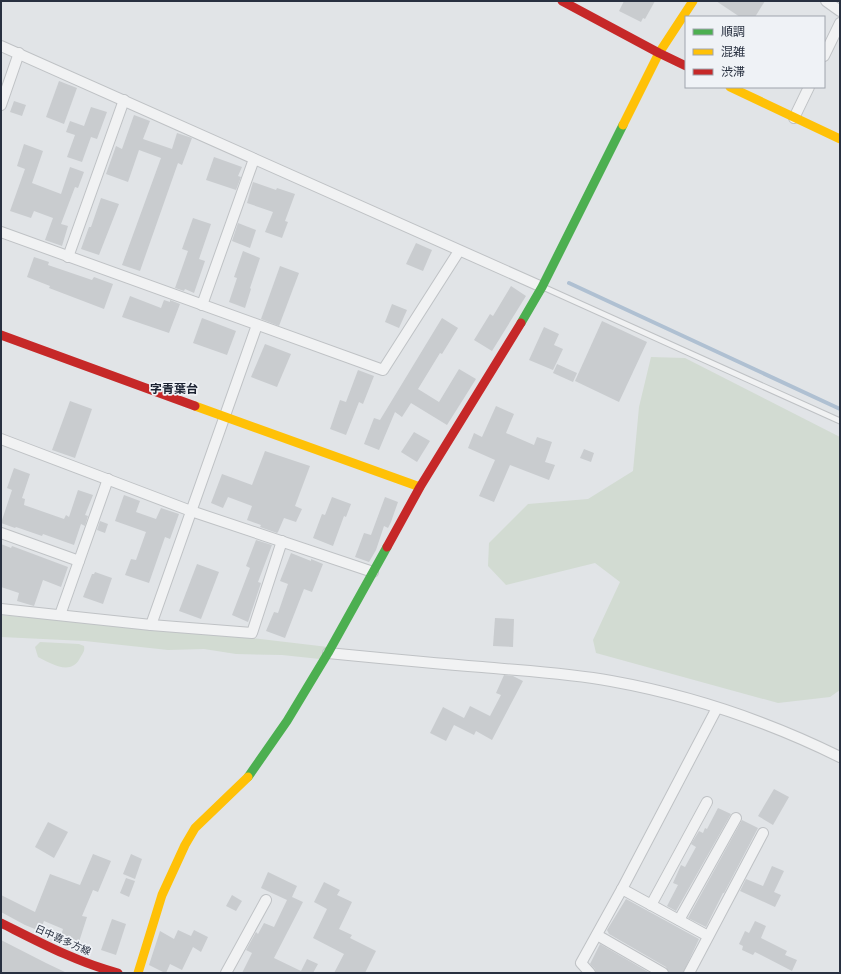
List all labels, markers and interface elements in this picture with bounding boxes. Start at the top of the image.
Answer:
legend [685,16,825,88]
text: 順調 [721,24,745,39]
text: 混雑 [721,44,745,59]
text: 渋滞 [721,64,745,79]
district label: 字青葉台 [150,381,198,396]
street label: 日中喜多方線 [33,922,93,958]

